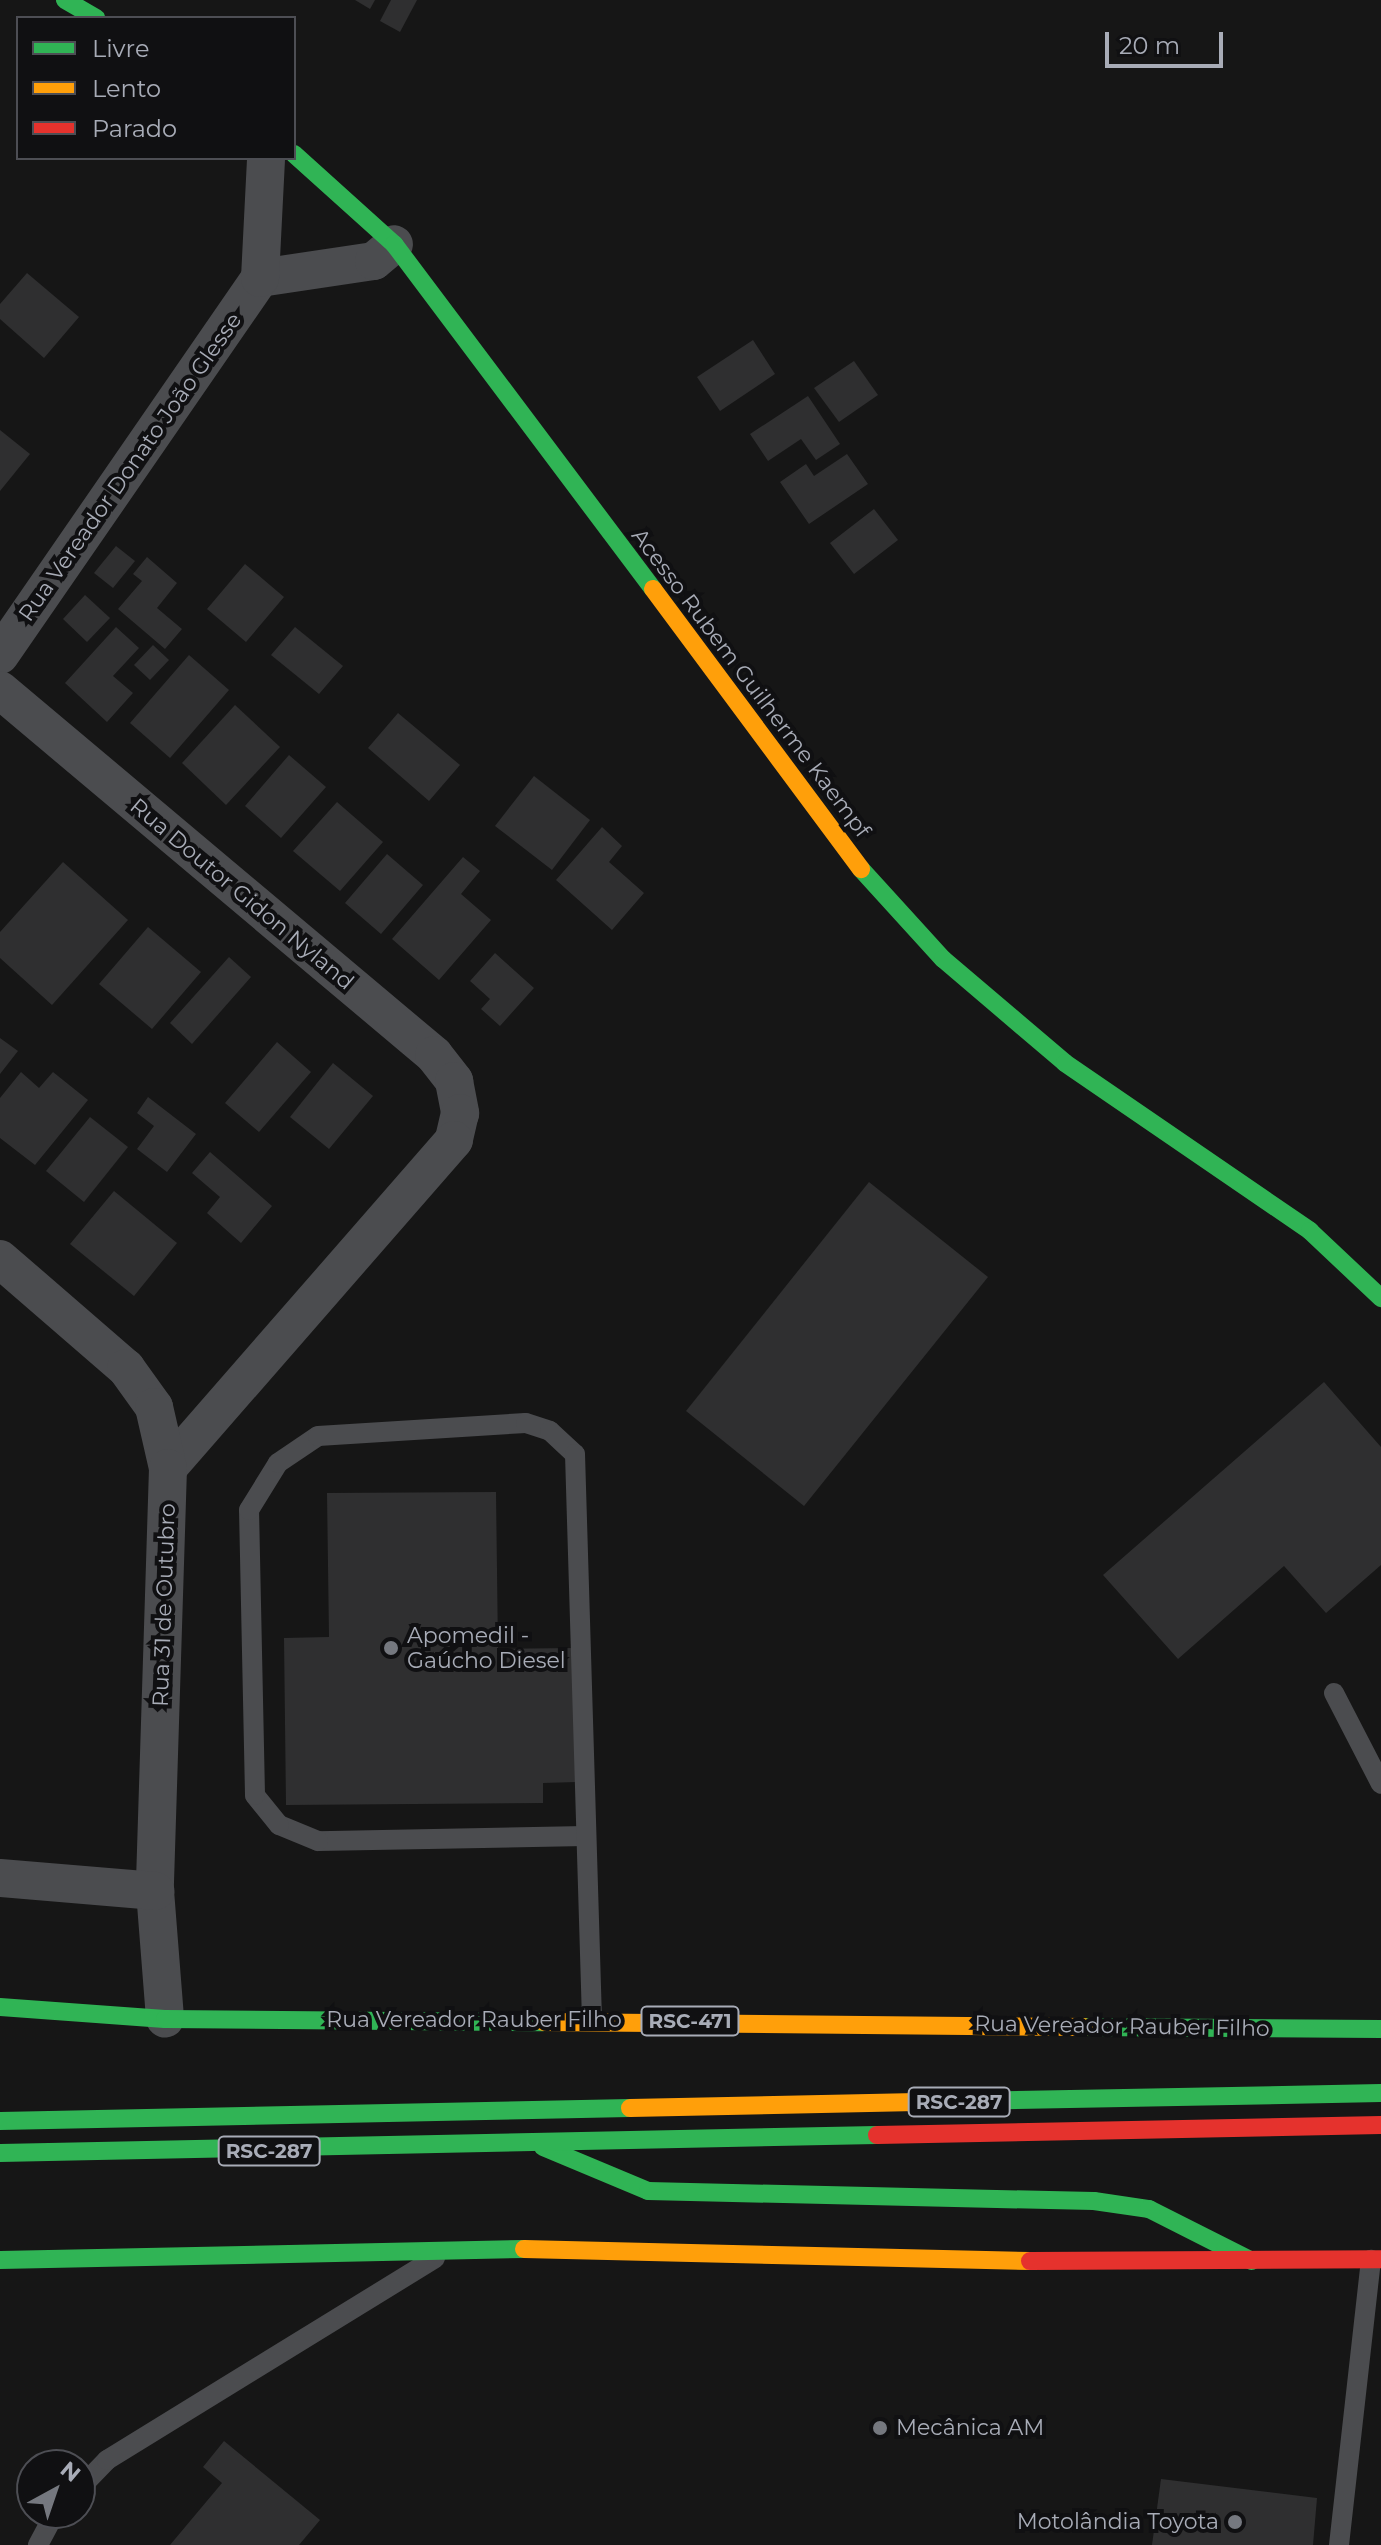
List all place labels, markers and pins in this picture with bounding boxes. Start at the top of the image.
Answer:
place label: Apomedil - Gaúcho Diesel [407,1622,566,1674]
marker: Apomedil - Gaúcho Diesel [382,1639,400,1657]
place label: Mecânica AM [896,2415,1044,2441]
marker: Mecânica AM [871,2419,889,2437]
place label: Motolândia Toyota [1017,2509,1219,2535]
marker: Motolândia Toyota [1226,2513,1244,2531]

